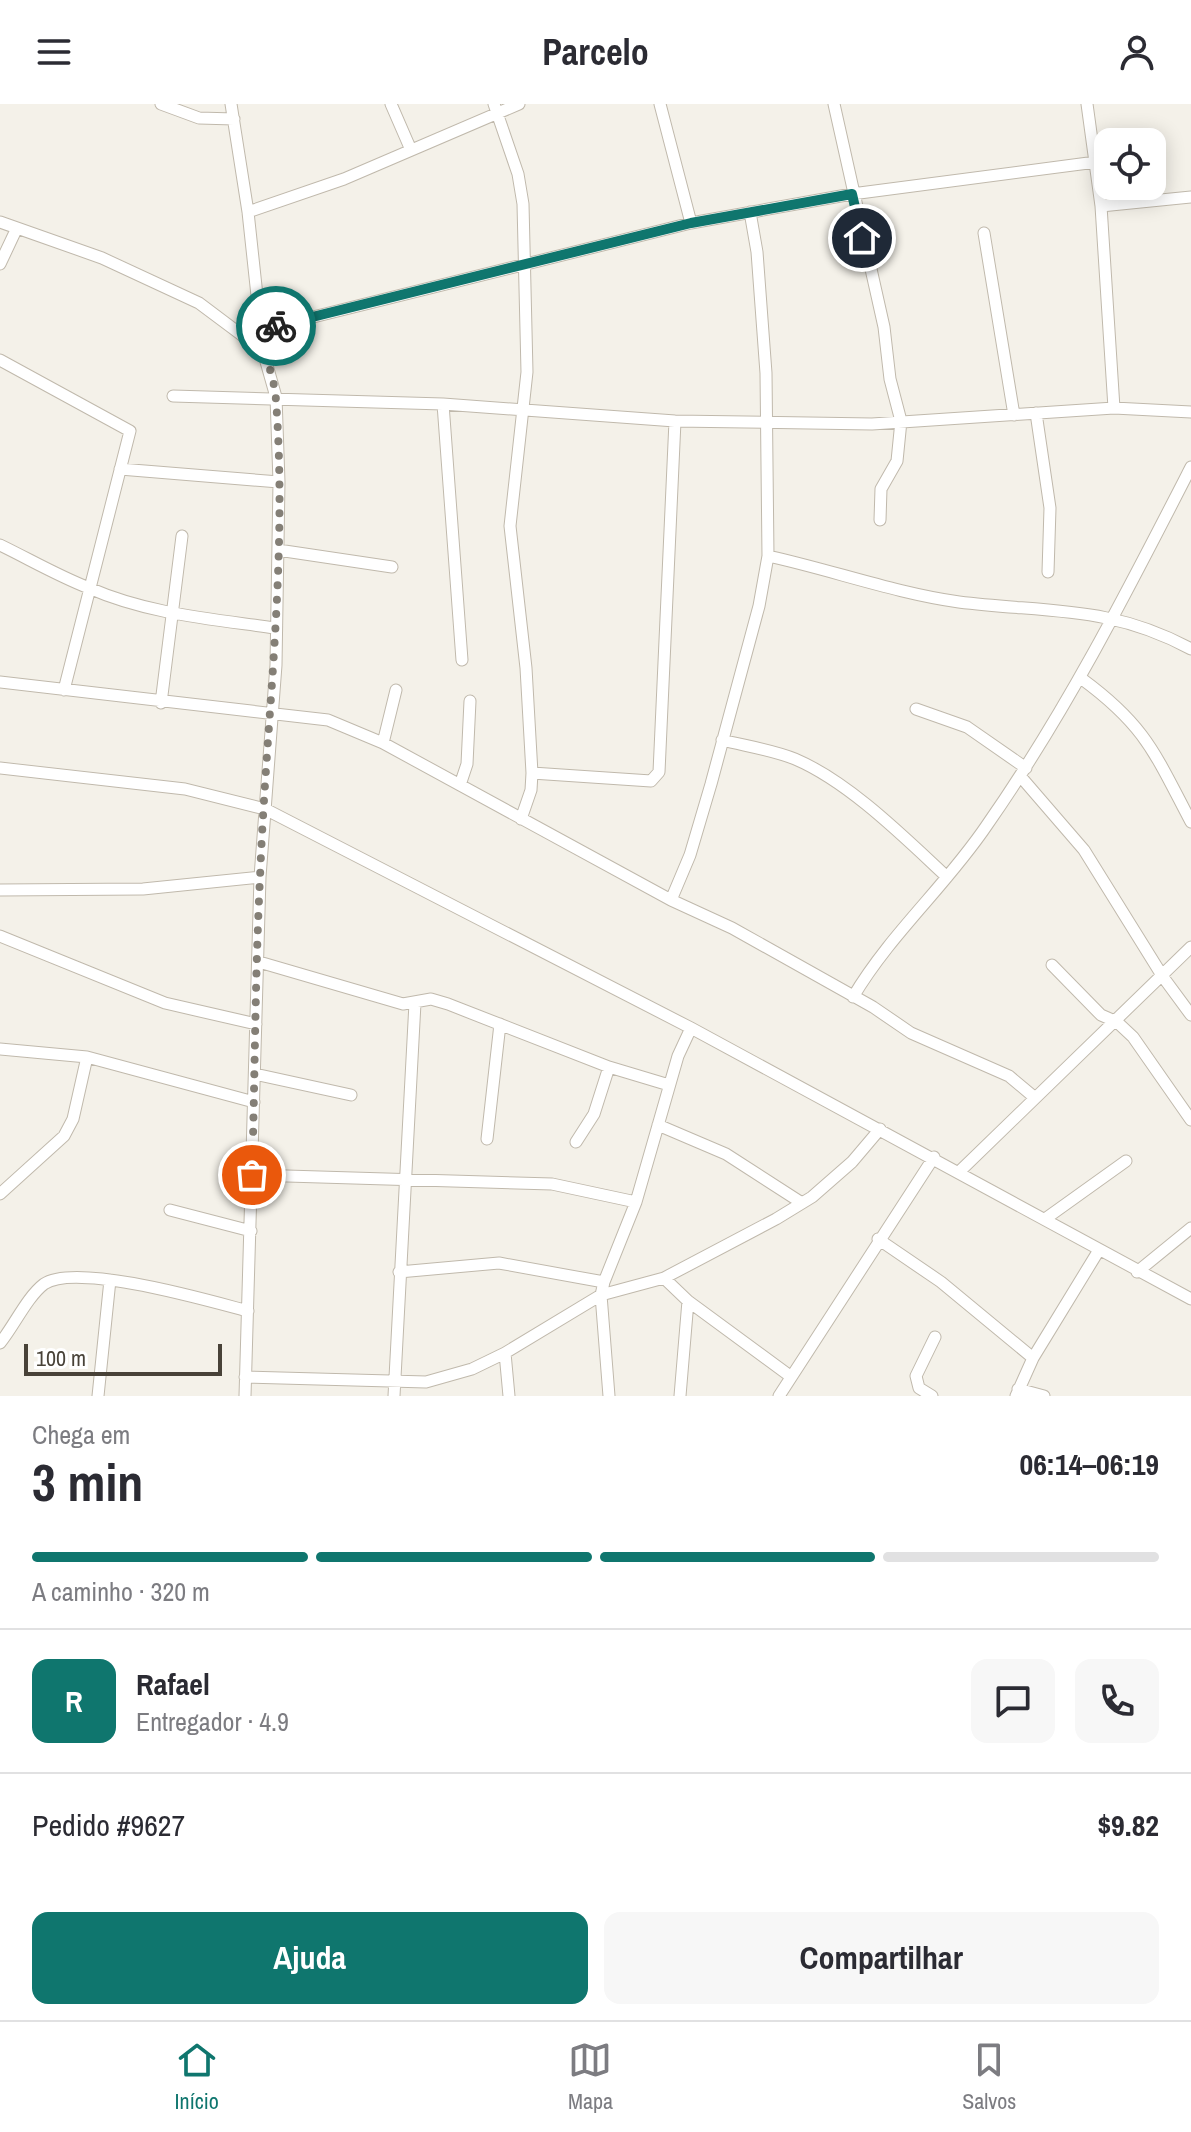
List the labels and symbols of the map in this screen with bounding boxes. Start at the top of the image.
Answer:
pin [828,204,896,272]
courier [236,286,316,366]
pin [218,1141,286,1209]
scale bar [24,1340,222,1376]

